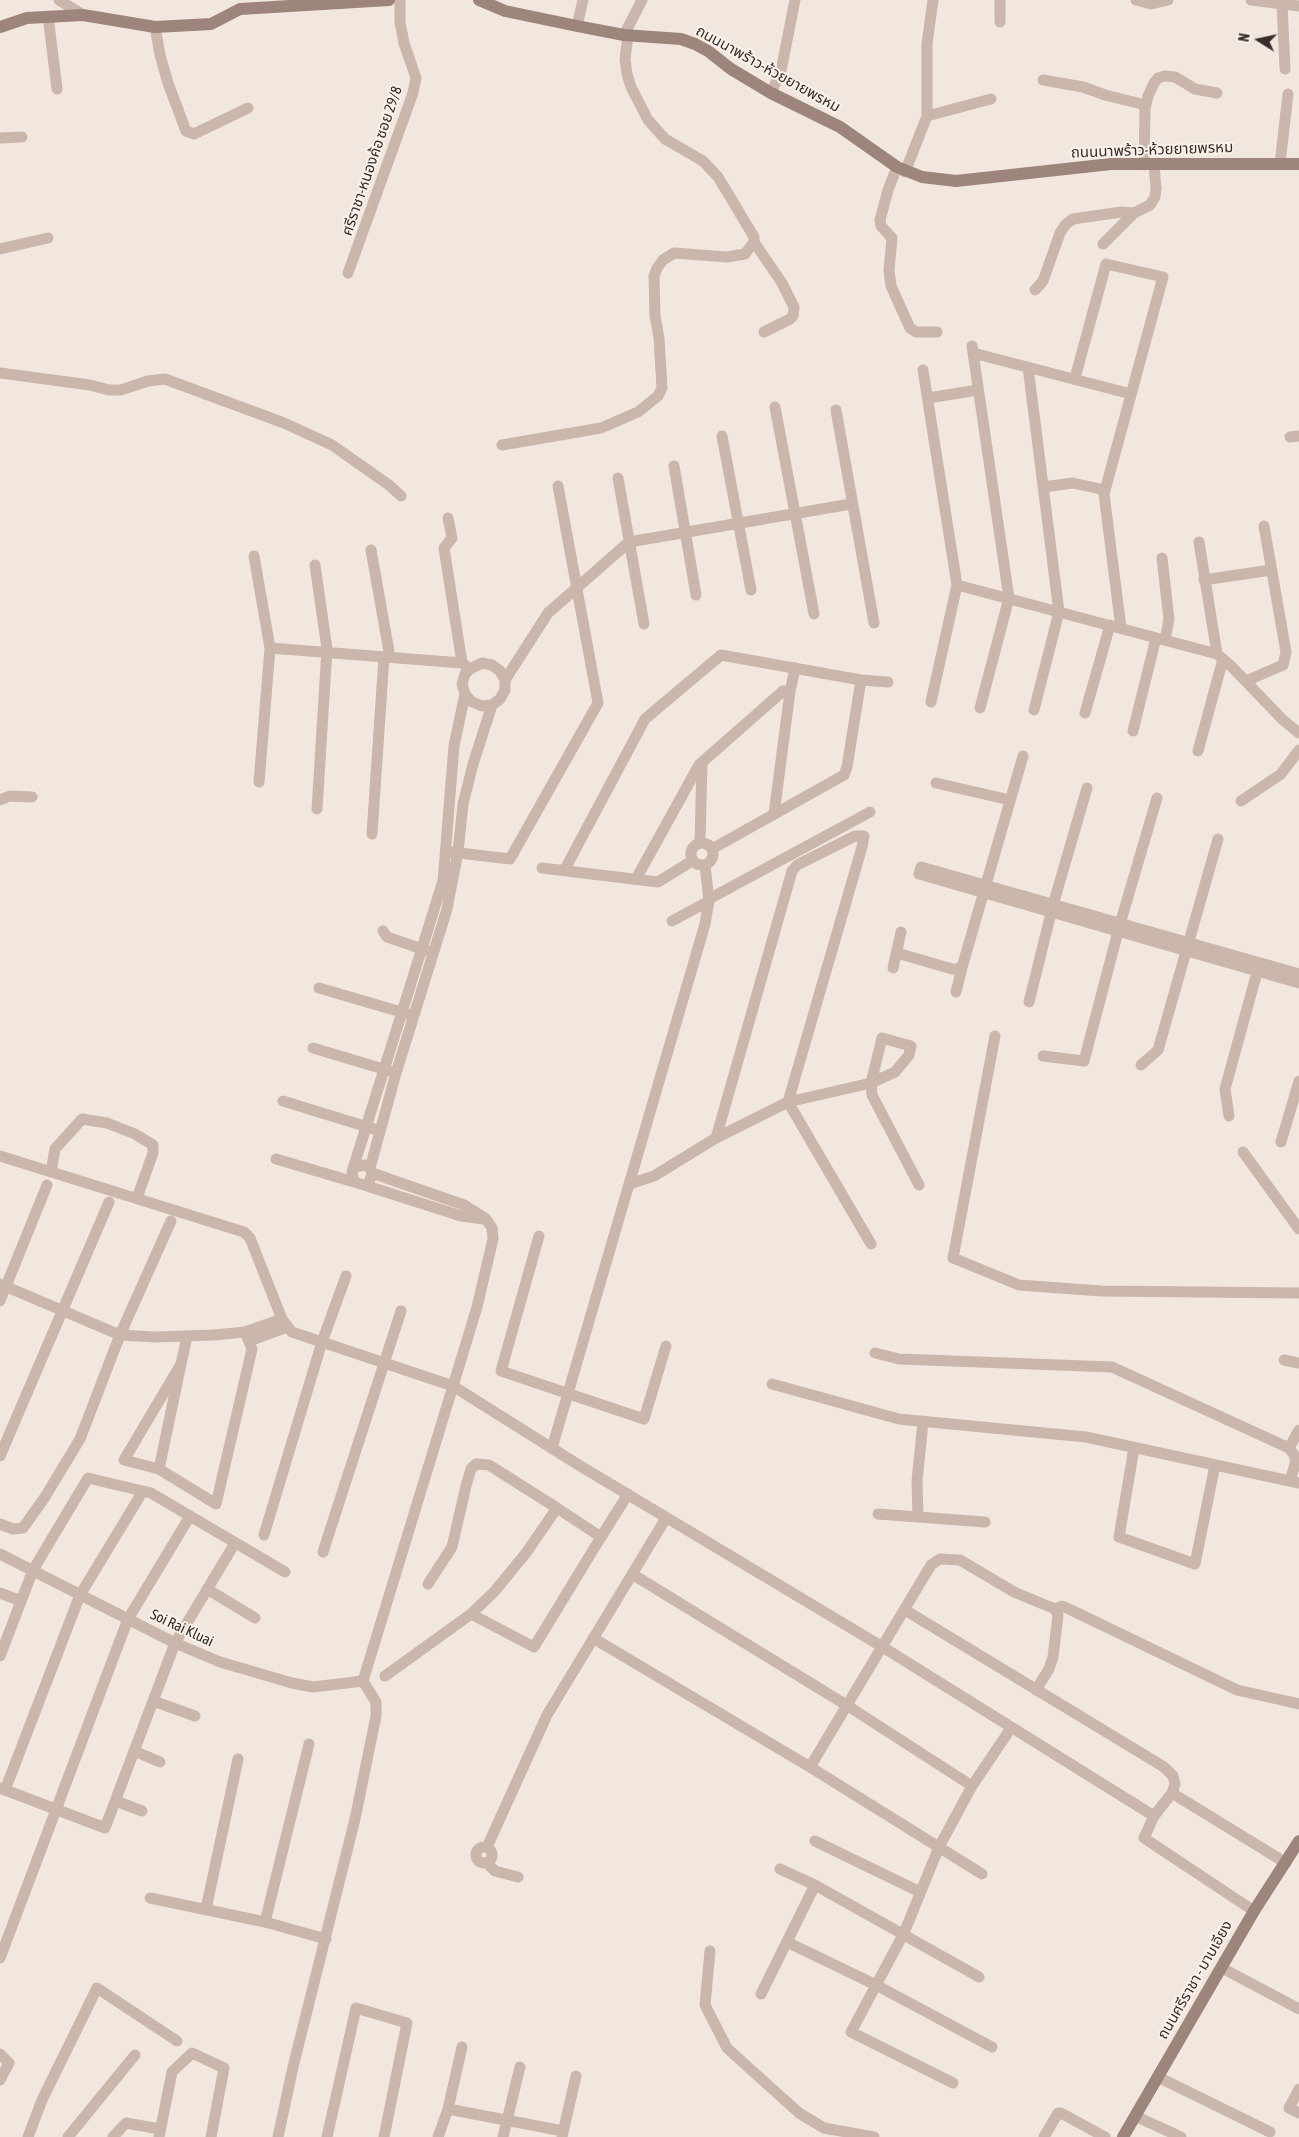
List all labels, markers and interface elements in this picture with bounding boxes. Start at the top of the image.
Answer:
north arrow [1234,15,1284,65]
street label: ถนนนาพร้าว-ห้วยยายพรหม [693,22,843,116]
text: N [1236,32,1253,43]
street label: ศรีราชา-หนองค้อ ซอย 29/8 [338,84,406,238]
street label: ถนนนาพร้าว-ห้วยยายพรหม [1071,138,1233,162]
street label: Soi Rai Kluai [147,1606,217,1650]
street label: ถนนศรีราชา - มาบเอียง [1154,1917,1236,2043]

